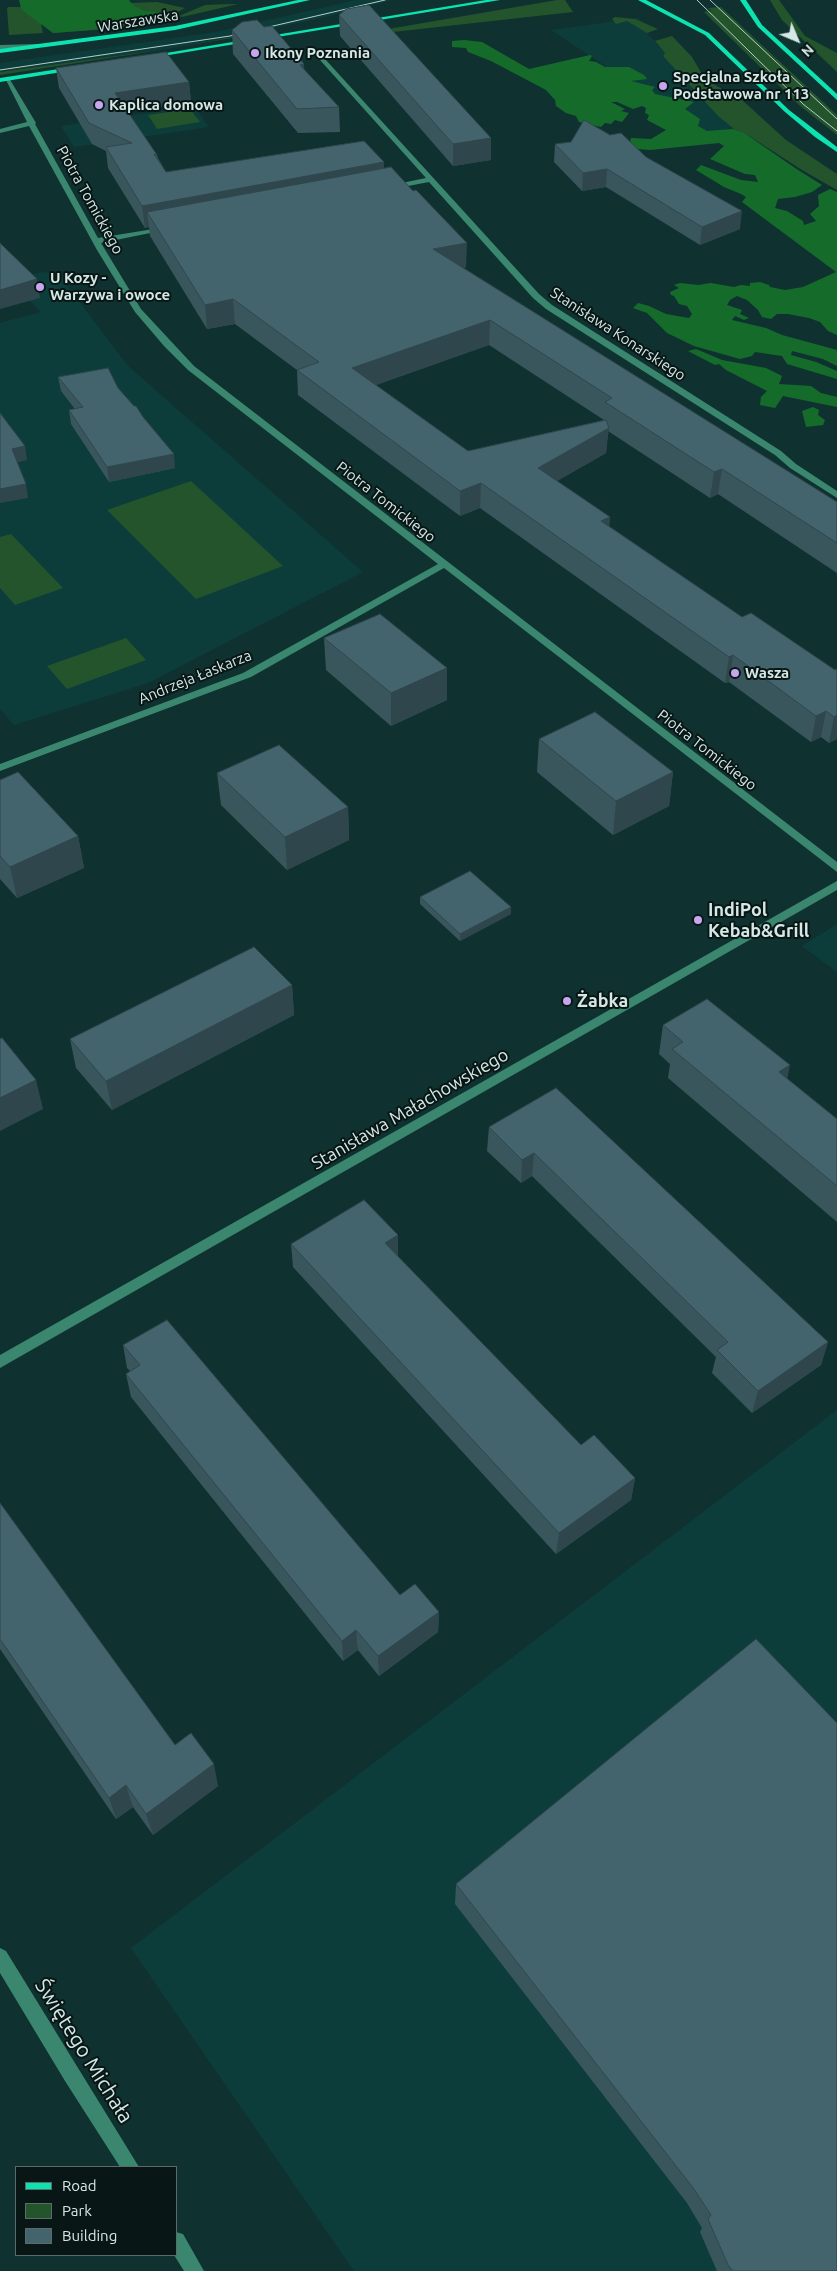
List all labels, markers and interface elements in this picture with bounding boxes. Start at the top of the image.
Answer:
street label: Warszawska [96,6,180,36]
north arrow [772,15,822,65]
text: N [798,41,817,60]
place label: Ikony Poznania [265,44,370,62]
marker: Ikony Poznania [249,47,261,59]
place label: Specjalna Szkoła Podstawowa nr 113 [673,68,809,103]
marker: Specjalna Szkoła Podstawowa nr 113 [657,80,669,92]
place label: Kaplica domowa [109,96,223,114]
marker: Kaplica domowa [93,99,105,111]
street label: Piotra Tomickiego [53,143,127,257]
place label: U Kozy - Warzywa i owoce [50,269,170,304]
marker: U Kozy - Warzywa i owoce [34,281,46,293]
street label: Stanisława Konarskiego [547,283,689,385]
street label: Piotra Tomickiego [333,458,439,546]
street label: Andrzeja Łaskarza [136,646,254,708]
place label: Wasza [745,664,789,682]
marker: Wasza [729,667,741,679]
street label: Piotra Tomickiego [654,706,760,794]
place label: IndiPol Kebab&Grill [708,899,809,942]
marker: IndiPol Kebab&Grill [692,914,704,926]
place label: Żabka [577,990,628,1012]
marker: Żabka [561,995,573,1007]
street label: Stanisława Małachowskiego [308,1044,512,1174]
street label: Świętego Michała [30,1974,138,2128]
legend [15,2166,178,2256]
text: Road [62,2177,97,2194]
text: Park [62,2202,92,2219]
text: Building [62,2227,117,2244]

